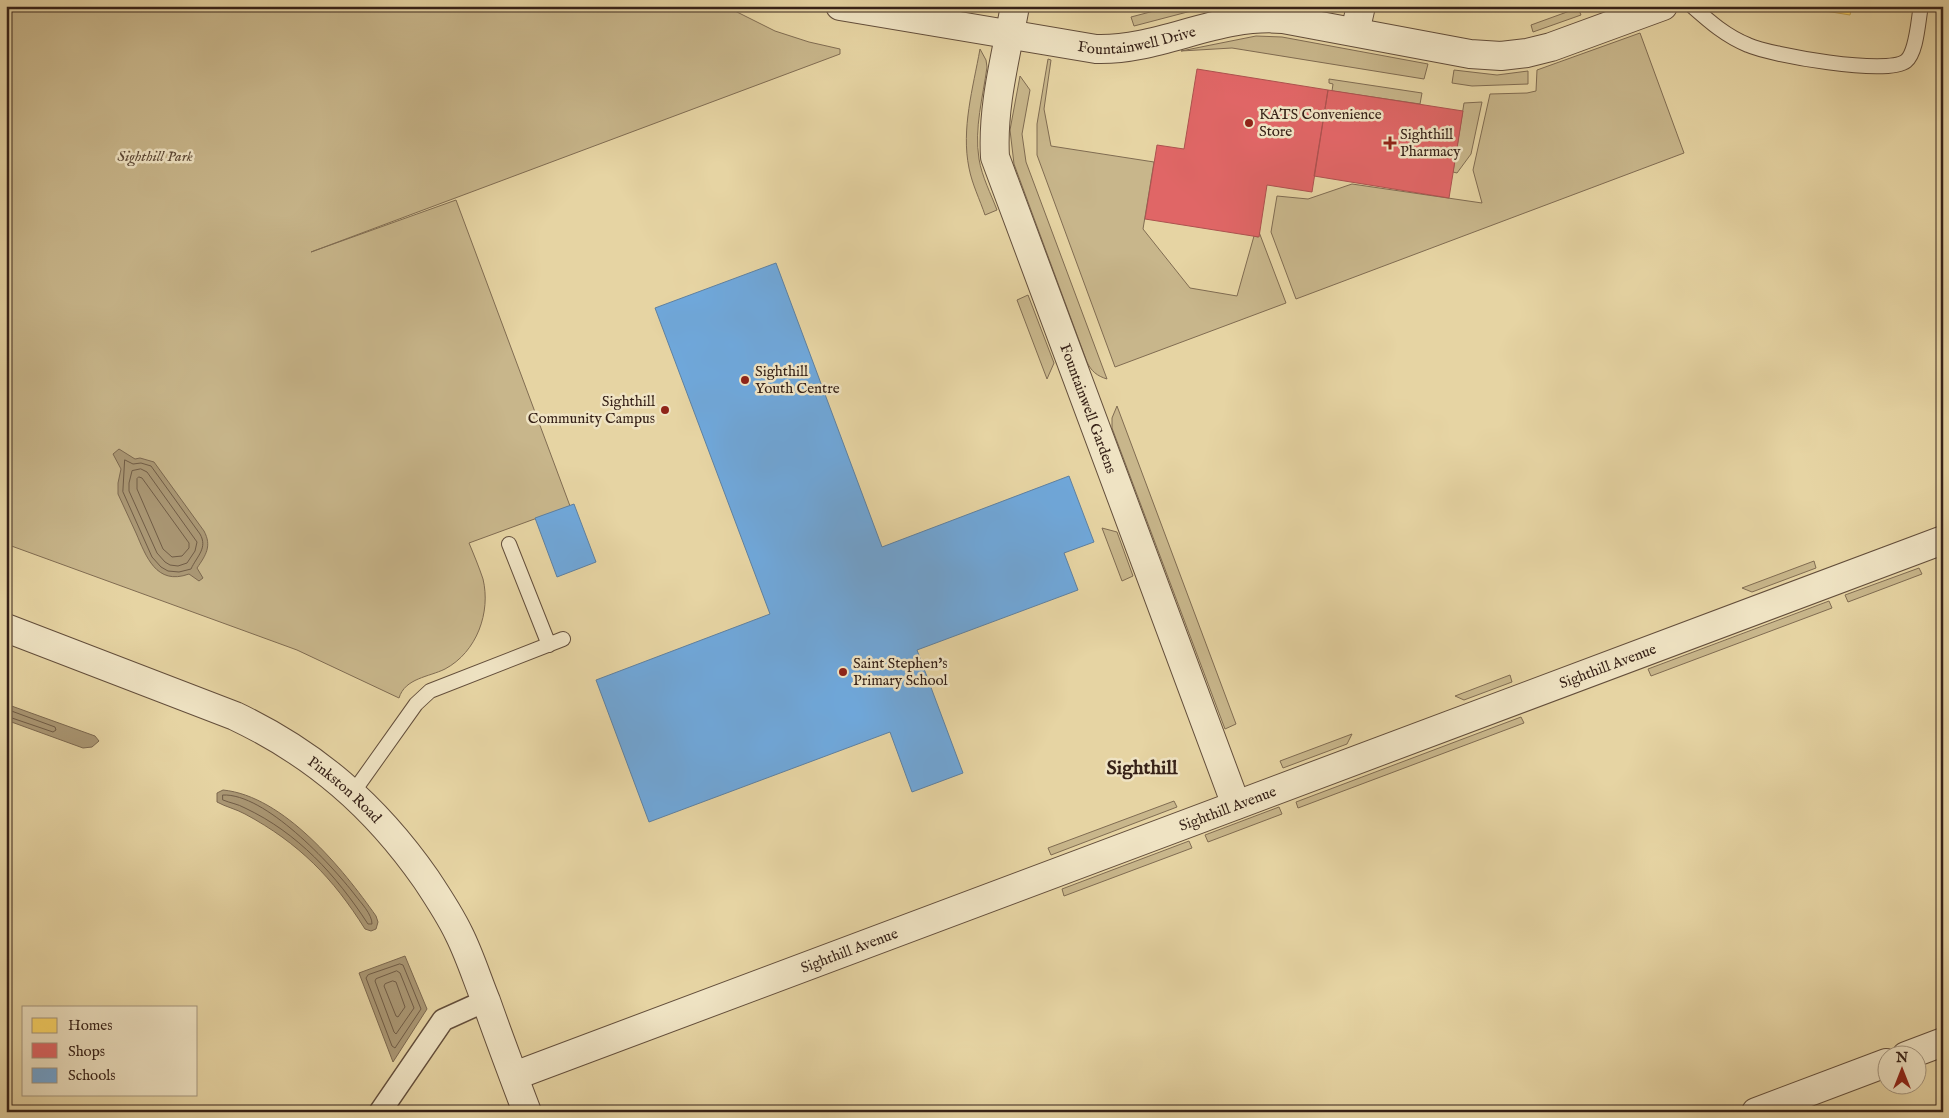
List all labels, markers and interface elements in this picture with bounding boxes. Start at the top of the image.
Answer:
street label: Fountainwell Drive [1076,22,1198,59]
place label: KATS Convenience Store [1259,105,1382,141]
marker: KATS Convenience Store [1243,117,1255,129]
place label: Sighthill Pharmacy [1400,125,1461,161]
marker: Sighthill Pharmacy [1384,137,1396,149]
park label: Sighthill Park [117,147,193,167]
street label: Fountainwell Gardens [1055,341,1121,476]
place label: Sighthill Youth Centre [755,362,840,398]
marker: Sighthill Youth Centre [739,374,751,386]
place label: Sighthill Community Campus [528,392,656,428]
marker: Sighthill Community Campus [659,404,671,416]
street label: Sighthill Avenue [1557,639,1659,693]
place label: Saint Stephen's Primary School [853,654,949,690]
marker: Saint Stephen's Primary School [837,666,849,678]
street label: Pinkston Road [304,752,386,828]
district label: Sighthill [1107,756,1178,781]
street label: Sighthill Avenue [1176,782,1279,836]
street label: Sighthill Avenue [798,924,901,978]
legend [22,1006,198,1096]
text: Homes [68,1016,112,1035]
text: Shops [68,1042,105,1061]
north arrow [1876,1046,1926,1096]
text: N [1895,1049,1908,1067]
text: Schools [68,1066,116,1085]

